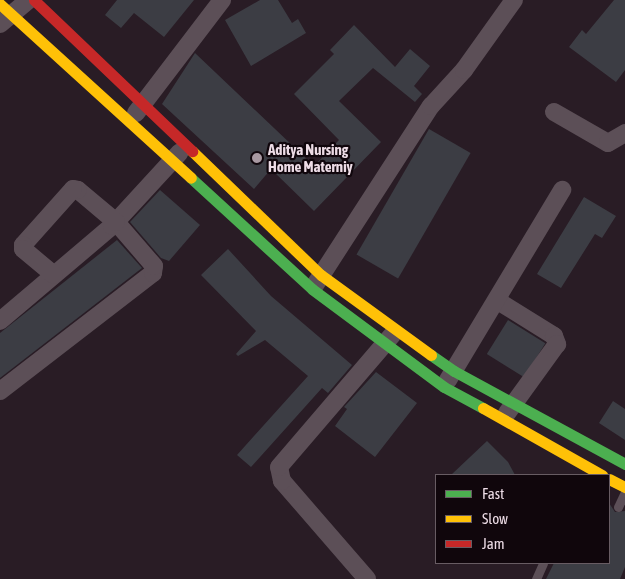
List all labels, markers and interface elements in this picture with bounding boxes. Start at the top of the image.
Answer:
place label: Aditya Nursing Home Materniy [268,140,353,175]
marker: Aditya Nursing Home Materniy [250,151,264,165]
legend [435,474,610,564]
text: Fast [482,485,504,502]
text: Slow [482,510,508,527]
text: Jam [482,535,505,552]

